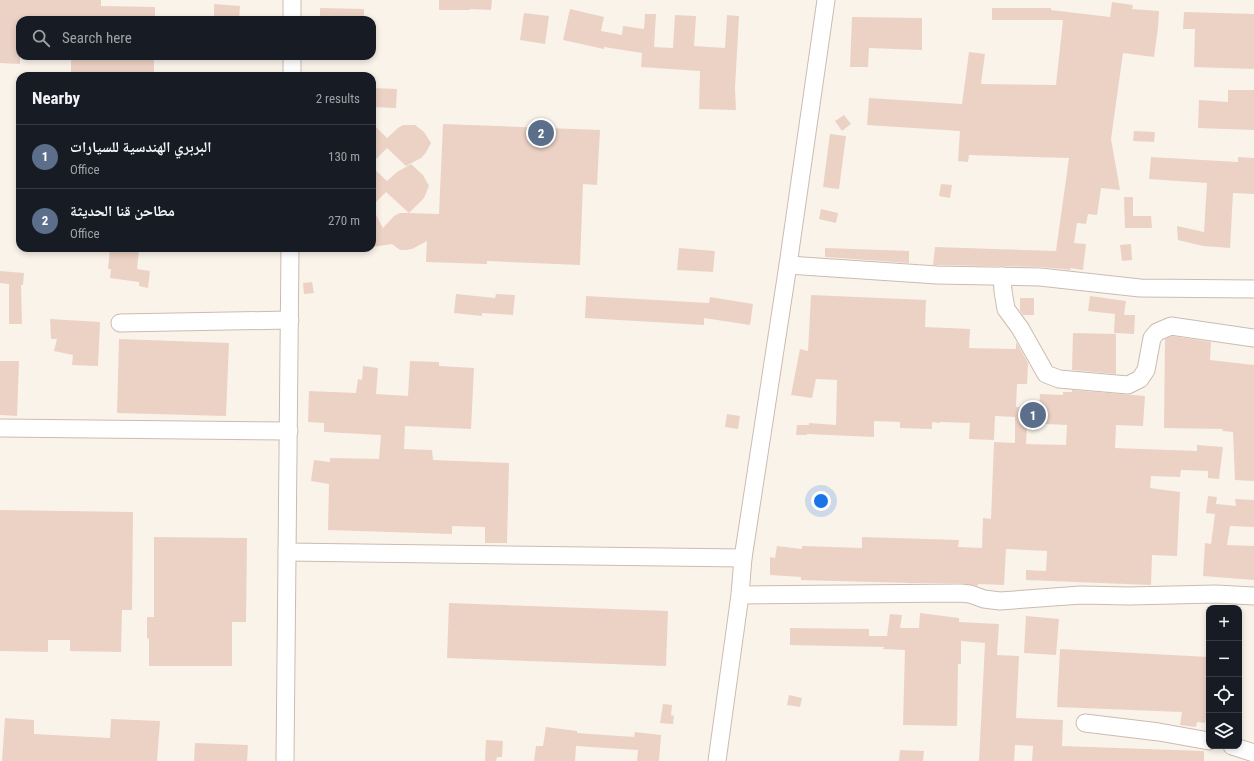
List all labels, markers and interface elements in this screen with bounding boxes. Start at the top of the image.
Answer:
search box [16,16,376,60]
icon: search [30,27,52,49]
text: Search here [62,29,132,47]
text: Nearby [32,88,80,108]
text: 2 results [316,91,360,106]
pin: 2 [528,118,554,148]
text: البربري الهندسية للسيارات [70,138,211,156]
text: 1 [42,149,48,164]
text: 130 m [328,149,360,164]
text: Office [70,162,100,177]
text: مطاحن قنا الحديثة [70,202,175,220]
text: 2 [42,213,48,228]
text: 270 m [328,213,360,228]
text: Office [70,226,100,241]
pin: 1 [1020,400,1046,430]
your location [811,491,831,511]
map controls [1206,605,1242,749]
button: + [1206,605,1242,641]
button: − [1206,641,1242,677]
button: locate [1206,677,1242,713]
button: layers [1206,713,1242,749]

